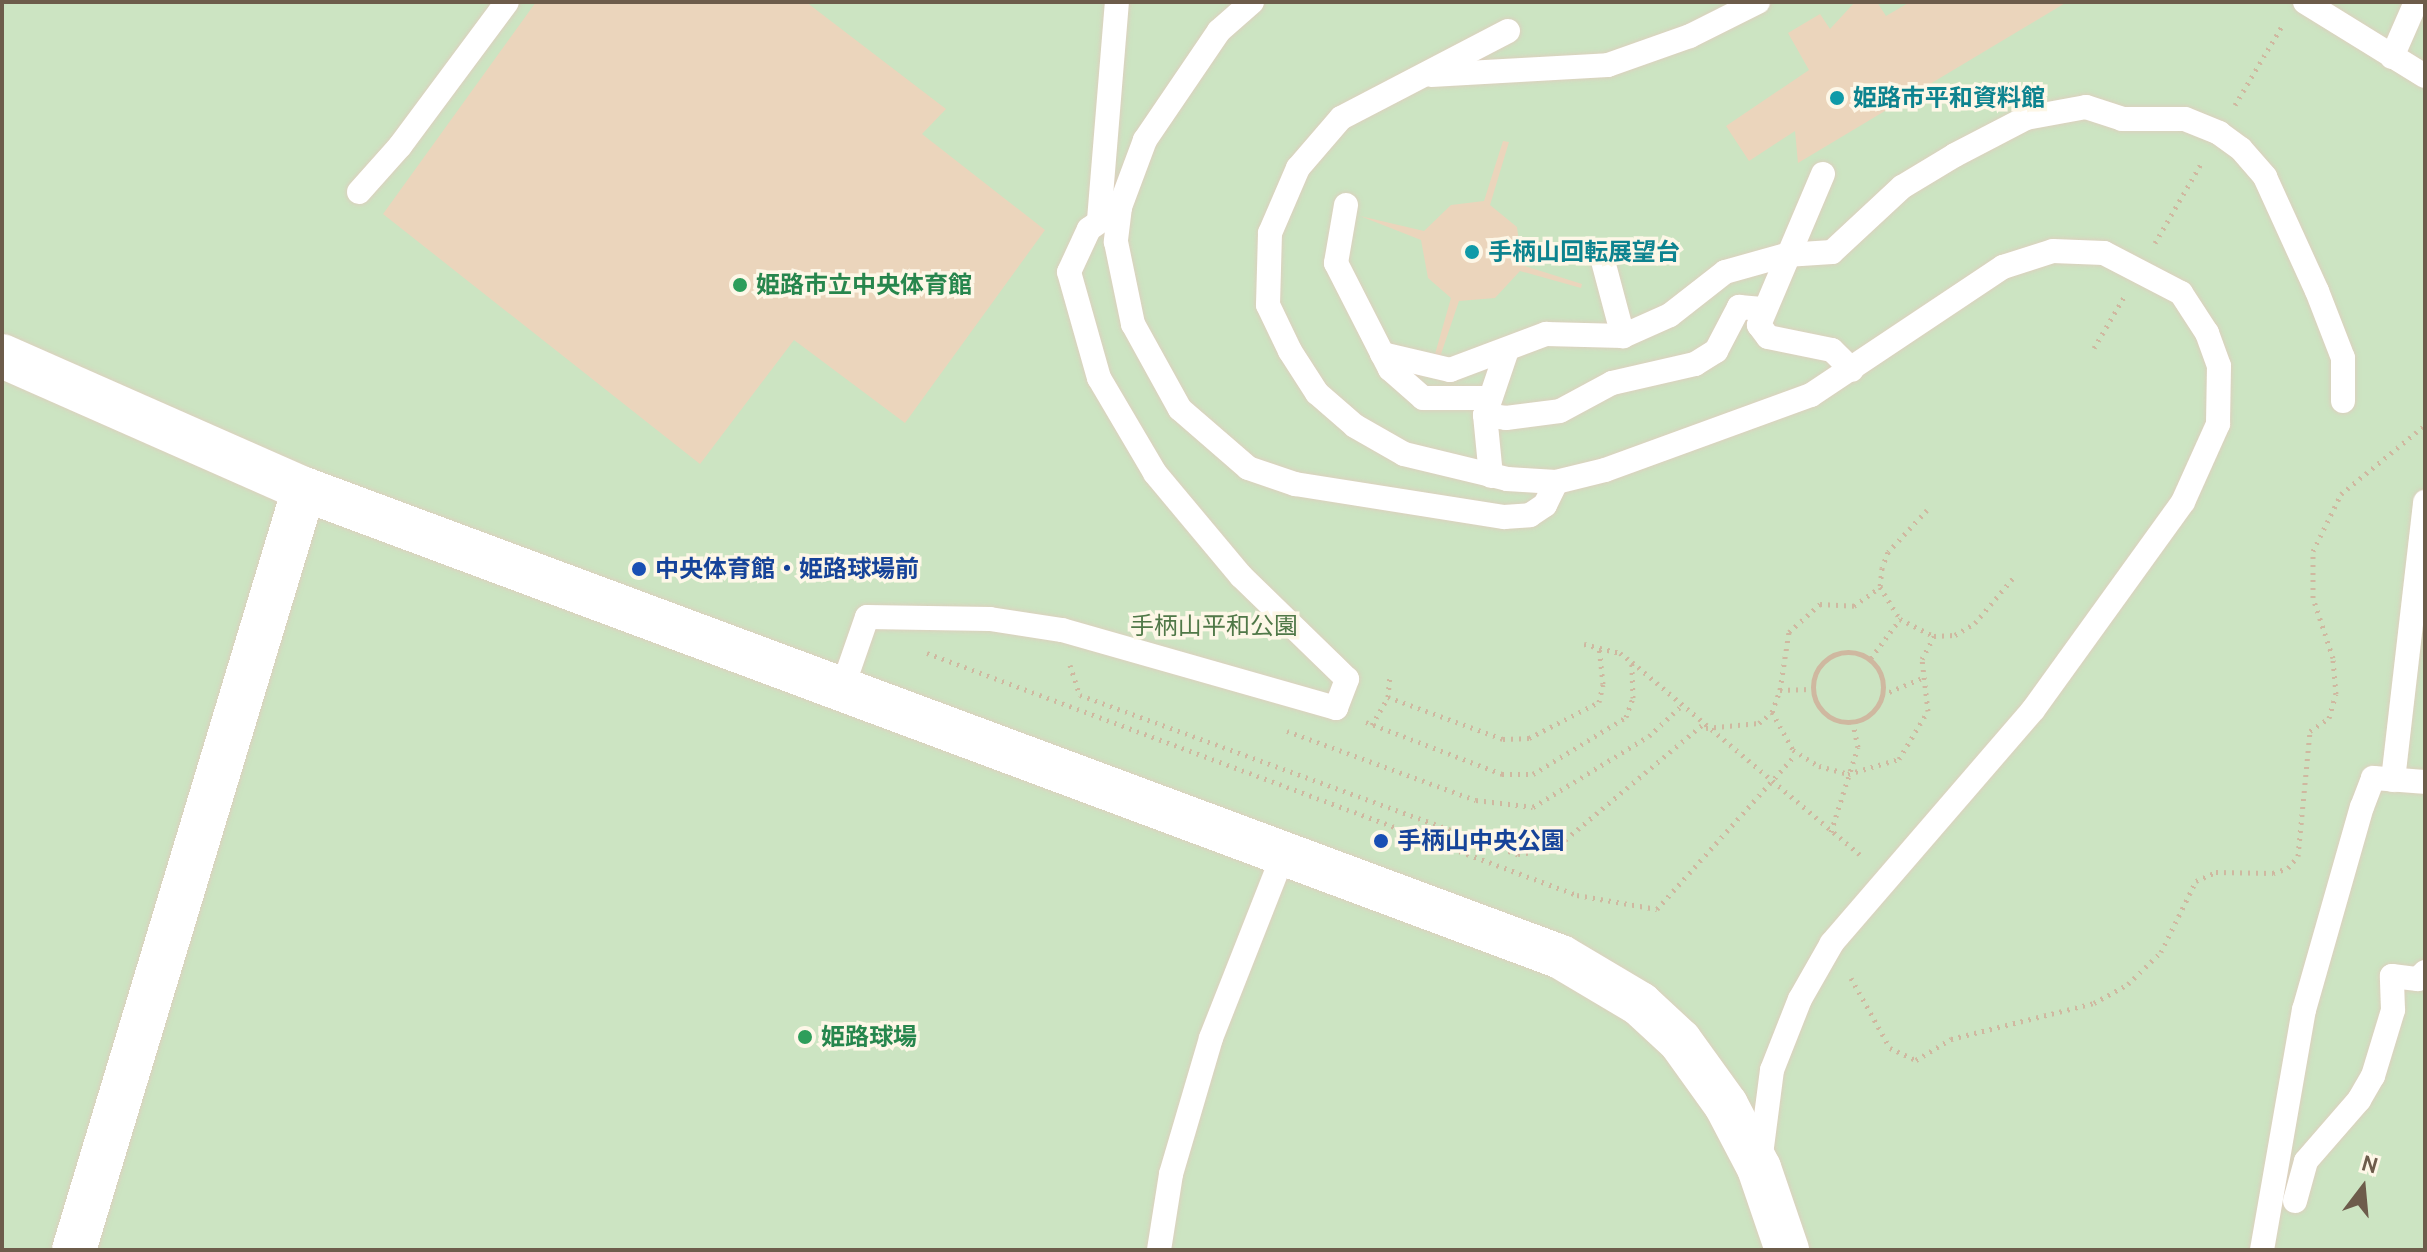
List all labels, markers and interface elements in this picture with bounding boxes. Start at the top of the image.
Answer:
place label: 姫路市平和資料館 [1853,84,2045,112]
marker: 姫路市平和資料館 [1828,89,1846,107]
place label: 手柄山回転展望台 [1488,238,1680,266]
marker: 手柄山回転展望台 [1463,243,1481,261]
place label: 姫路市立中央体育館 [756,271,972,299]
marker: 姫路市立中央体育館 [731,276,749,294]
place label: 中央体育館・姫路球場前 [655,555,919,583]
marker: 中央体育館・姫路球場前 [630,560,648,578]
park label: 手柄山平和公園 [1130,612,1298,640]
place label: 手柄山中央公園 [1397,827,1565,855]
marker: 手柄山中央公園 [1372,832,1390,850]
place label: 姫路球場 [821,1023,917,1051]
marker: 姫路球場 [796,1028,814,1046]
north arrow [2323,1148,2403,1228]
text: N [2359,1149,2381,1180]

